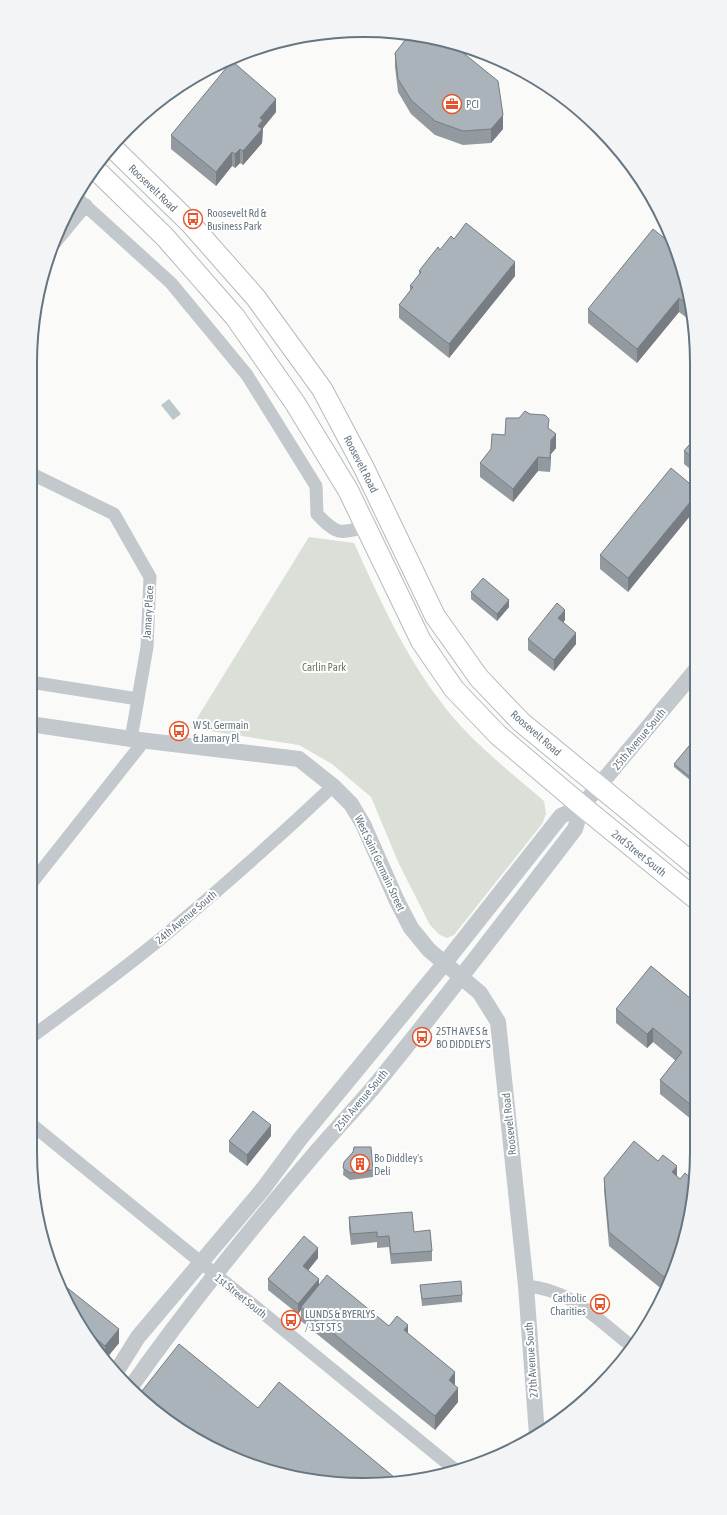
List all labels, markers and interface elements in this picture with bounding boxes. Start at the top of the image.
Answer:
office icon: PCI [441,93,463,115]
place label: PCI [466,98,479,110]
street label: Roosevelt Road [126,162,180,214]
place label: Roosevelt Rd & Business Park [207,207,267,232]
bus stop icon: Roosevelt Rd & Business Park [182,208,204,230]
street label: Roosevelt Road [341,433,381,495]
street label: Jamary Place [141,585,155,639]
park label: Carlin Park [302,661,346,673]
street label: 25th Avenue South [610,706,668,772]
street label: Roosevelt Road [508,708,564,758]
place label: W St. Germain & Jamary Pl [193,719,249,744]
bus stop icon: W St. Germain & Jamary Pl [168,720,190,742]
street label: West Saint Germain Street [353,813,407,913]
street label: 2nd Street South [609,827,669,879]
street label: 24th Avenue South [153,888,219,946]
place label: 25TH AVE S & BO DIDDLEY'S [436,1025,491,1050]
bus stop icon: 25TH AVE S & BO DIDDLEY'S [411,1026,433,1048]
street label: 25th Avenue South [332,1067,390,1133]
street label: Roosevelt Road [500,1092,518,1156]
place label: Bo Diddley's Deli [374,1152,423,1177]
building icon: Bo Diddley's Deli [349,1153,371,1175]
street label: 1st Street South [213,1272,269,1320]
place label: Catholic Charities [550,1292,587,1317]
bus stop icon: Catholic Charities [589,1293,611,1315]
place label: LUNDS & BYERLYS / 1ST ST S [305,1308,375,1333]
bus stop icon: LUNDS & BYERLYS / 1ST ST S [280,1309,302,1331]
street label: 27th Avenue South [522,1322,540,1398]

